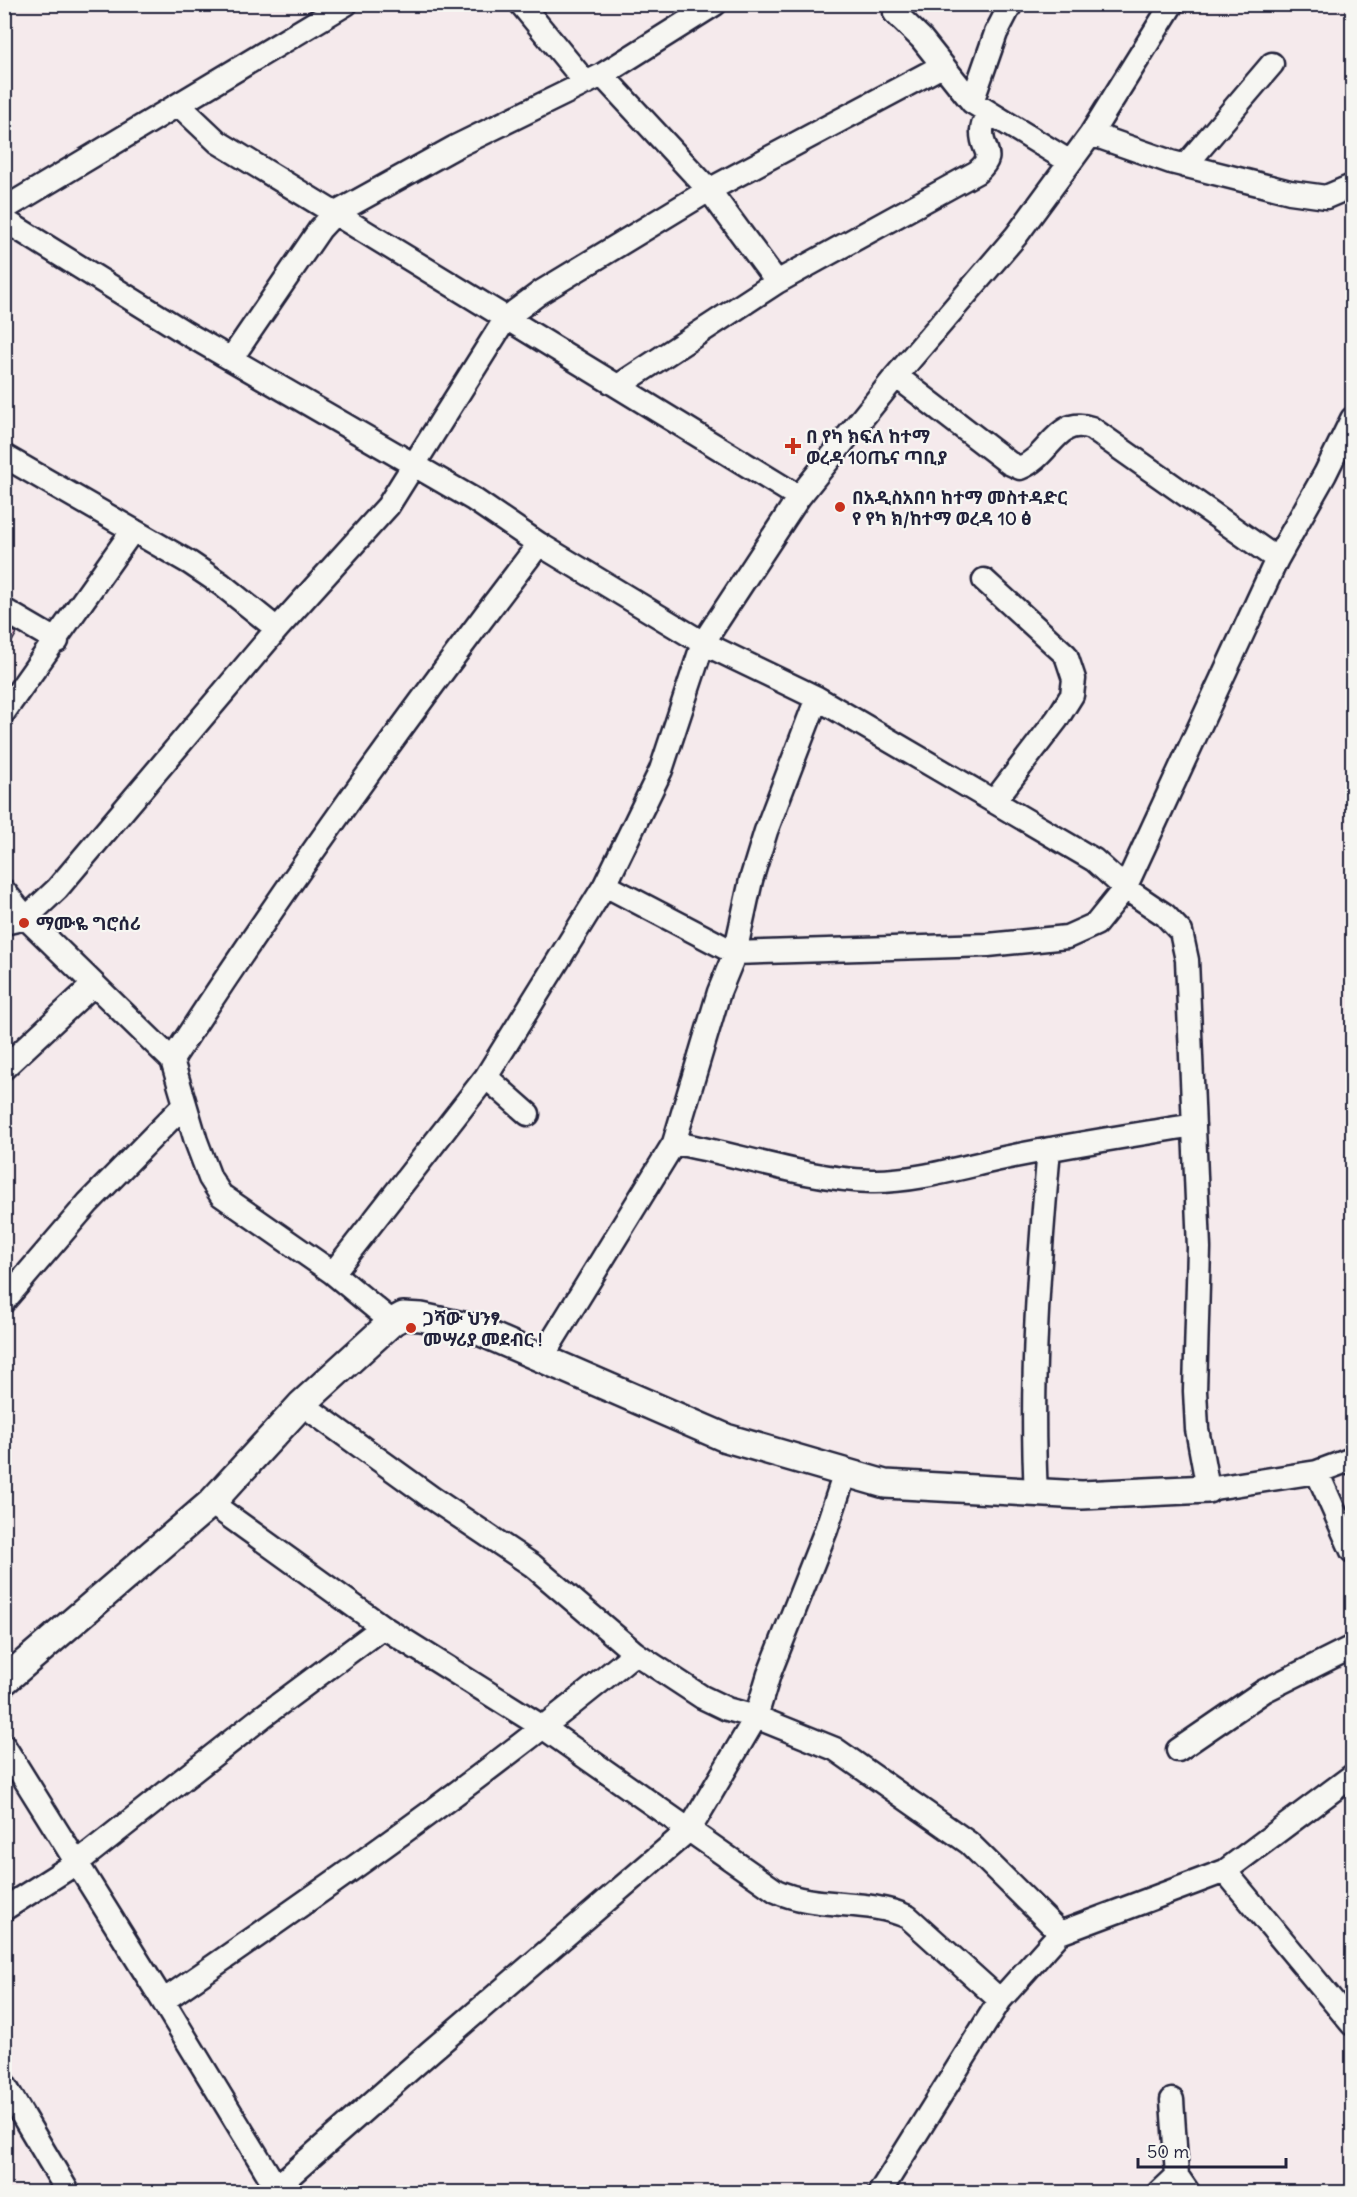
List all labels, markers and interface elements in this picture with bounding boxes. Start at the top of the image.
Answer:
place label: በ የካ ክፍለ ከተማ ወረዳ 10ጤና ጣቢያ [806,425,947,469]
marker: በ የካ ክፍለ ከተማ ወረዳ 10ጤና ጣቢያ [784,437,802,455]
place label: በአዲስአበባ ከተማ መስተዳድር የ የካ ክ/ከተማ ወረዳ 10 ፅ [852,486,1067,530]
marker: በአዲስአበባ ከተማ መስተዳድር የ የካ ክ/ከተማ ወረዳ 10 ፅ [833,500,847,514]
place label: ማሙዬ ግሮሰሪ [36,912,141,935]
marker: ማሙዬ ግሮሰሪ [17,916,31,930]
place label: ጋሻው ህንፃ መሣሪያ መደብር ! [423,1307,542,1351]
marker: ጋሻው ህንፃ መሣሪያ መደብር ! [404,1321,418,1335]
scale bar [1138,2131,1286,2169]
text: 50 m [1147,2140,1189,2163]

